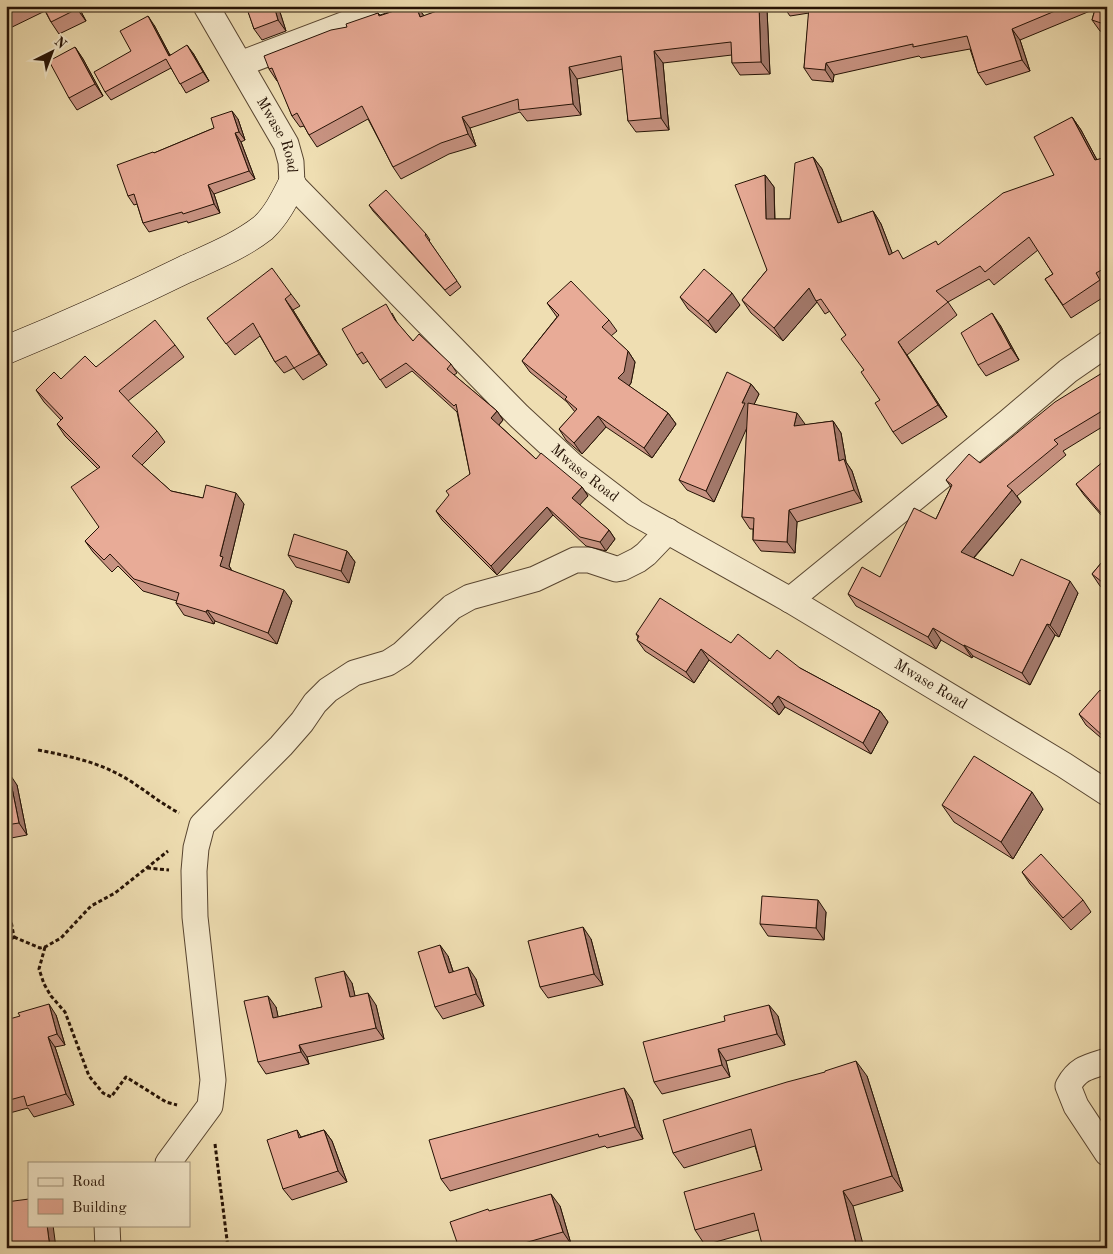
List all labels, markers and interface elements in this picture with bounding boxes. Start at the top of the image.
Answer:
north arrow [28,28,78,78]
text: N [51,34,69,52]
street label: Mwase Road [253,95,299,173]
street label: Mwase Road [548,442,621,505]
street label: Mwase Road [891,657,970,712]
legend [28,1162,190,1226]
text: Road [72,1175,106,1190]
text: Building [72,1201,127,1216]

